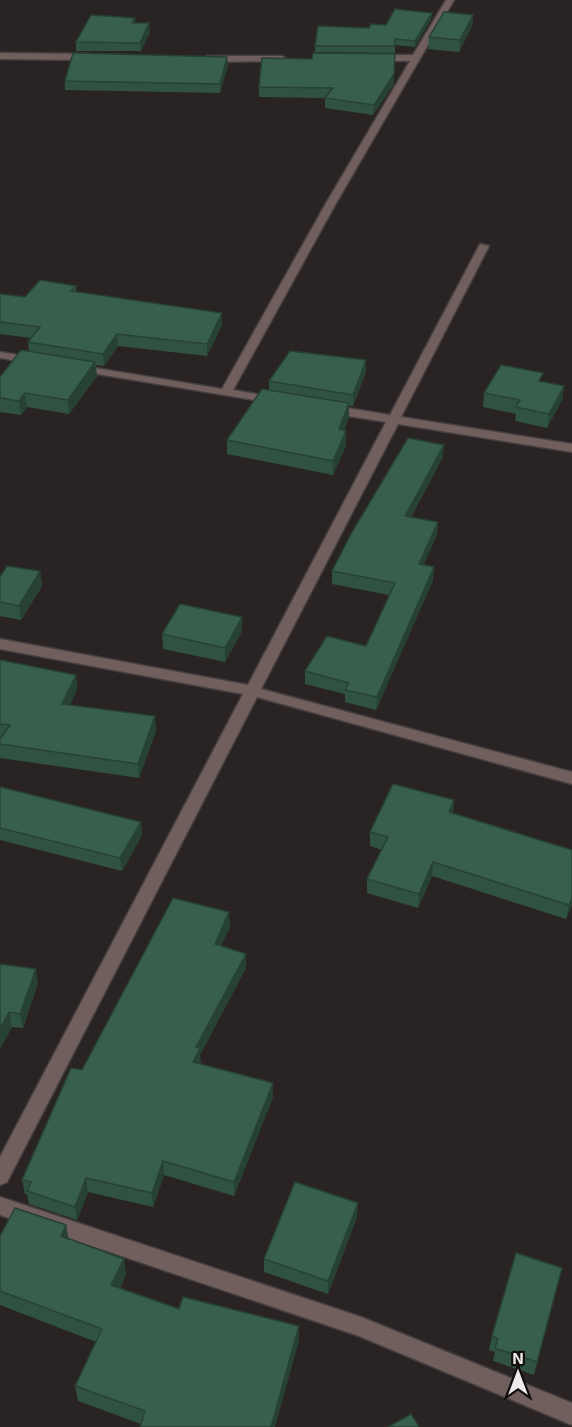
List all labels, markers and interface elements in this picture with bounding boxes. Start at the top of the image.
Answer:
north arrow [488,1343,548,1403]
text: N [512,1348,524,1367]

